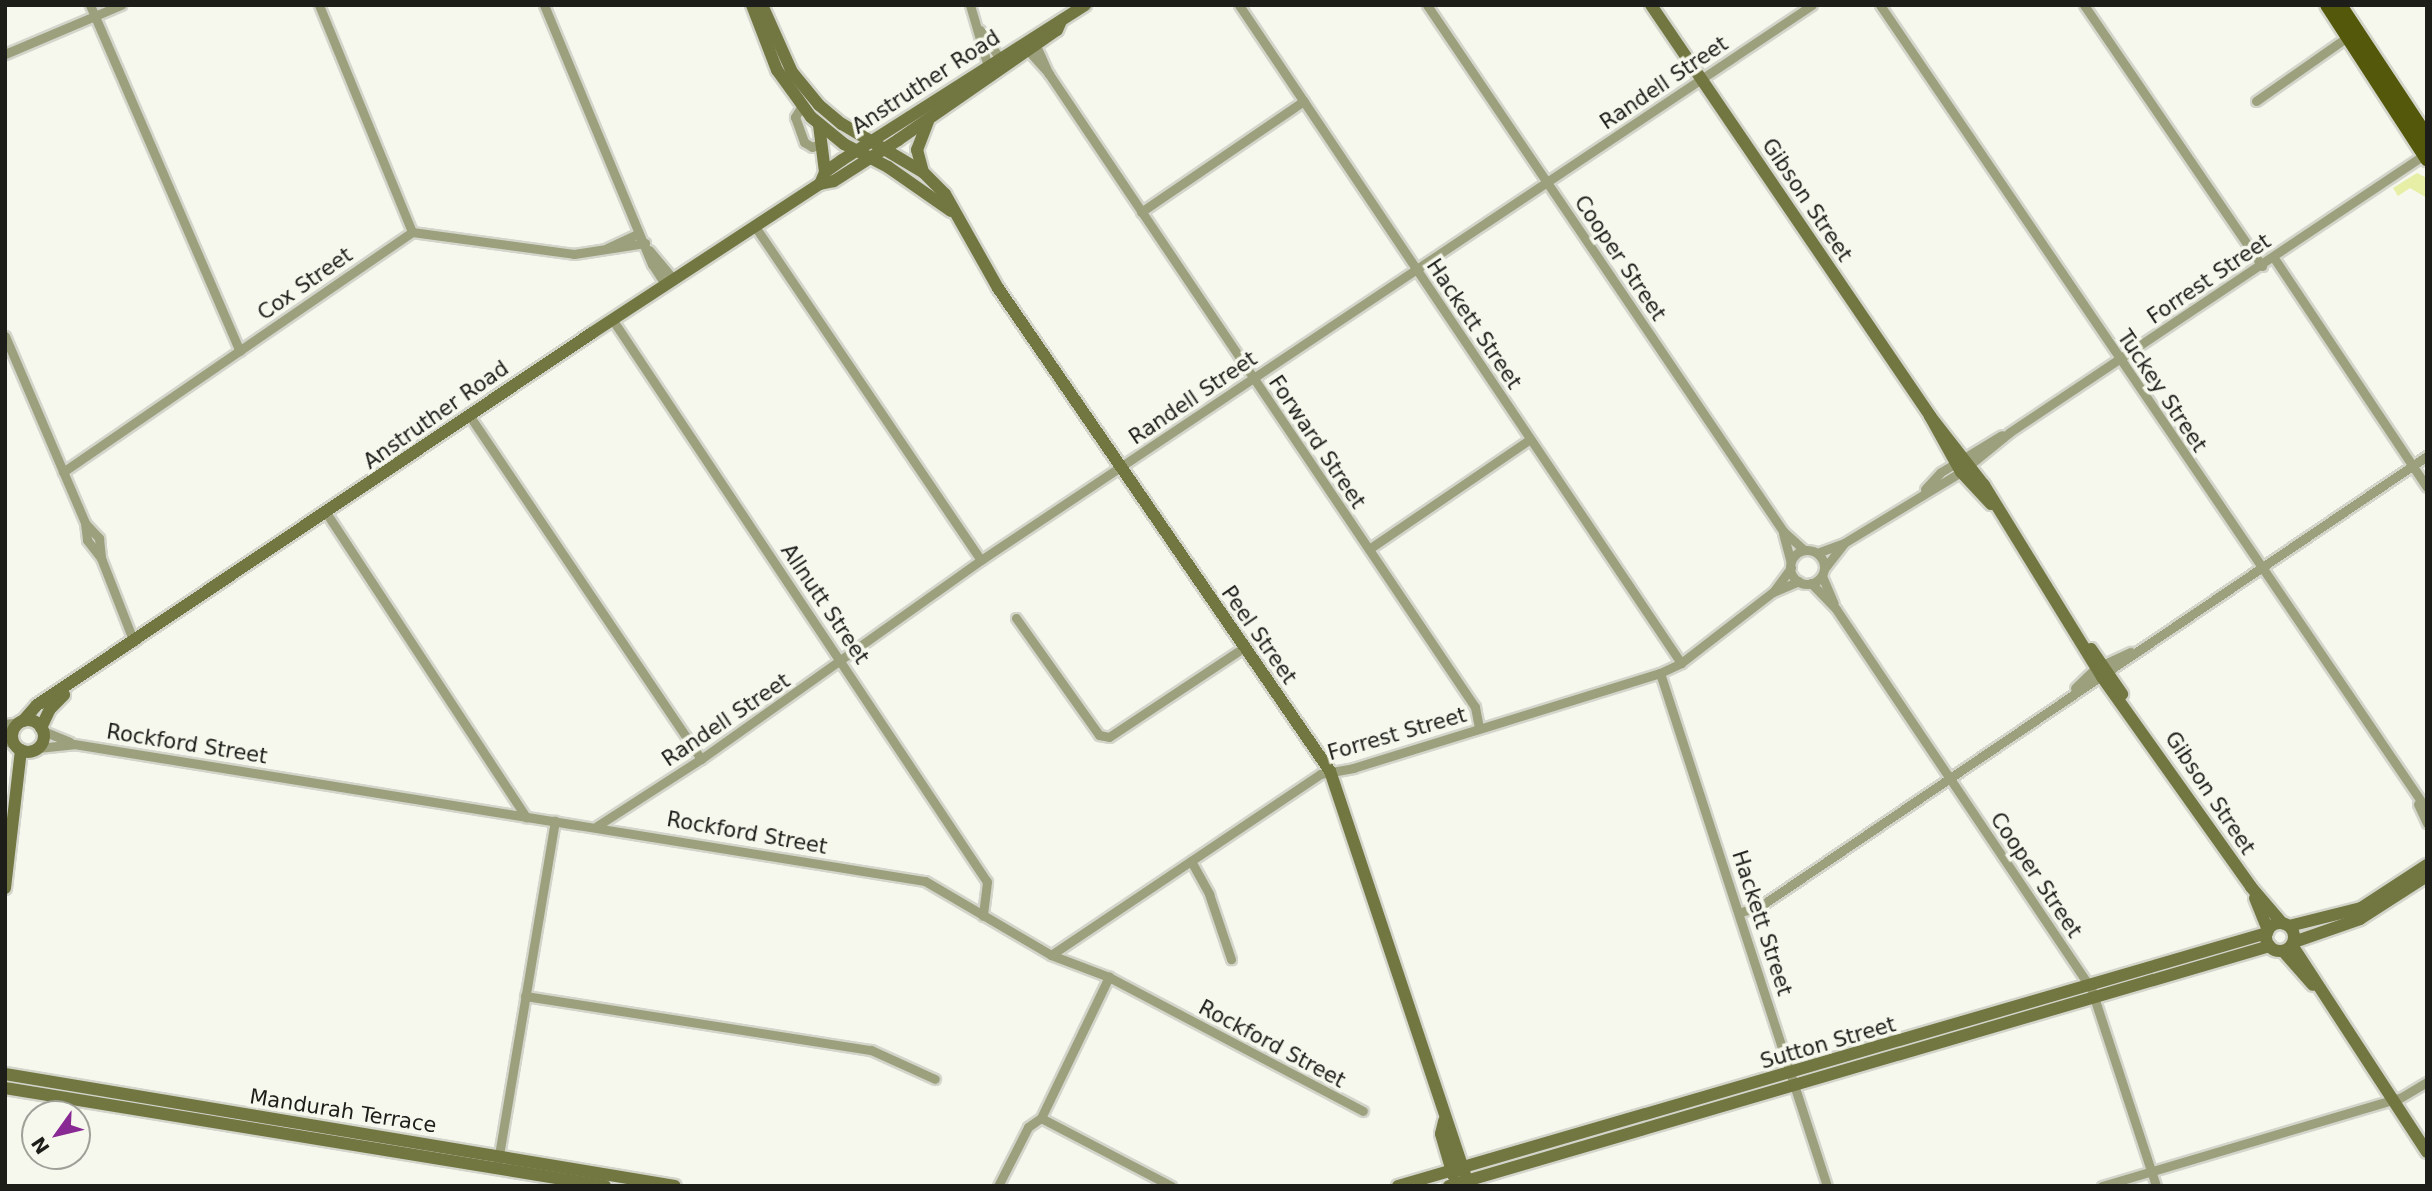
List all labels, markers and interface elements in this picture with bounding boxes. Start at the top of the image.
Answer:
street label: Anstruther Road [847,25,1005,139]
street label: Randell Street [1595,31,1733,135]
street label: Gibson Street [1757,134,1857,266]
street label: Cooper Street [1569,191,1671,325]
street label: Forrest Street [2143,229,2275,329]
street label: Cox Street [253,242,357,326]
street label: Hackett Street [1421,254,1527,394]
street label: Tuckey Street [2112,325,2212,457]
street label: Randell Street [1124,346,1262,450]
street label: Anstruther Road [359,356,513,474]
street label: Forward Street [1263,371,1371,513]
street label: Allnutt Street [776,539,874,669]
street label: Peel Street [1216,581,1302,689]
street label: Randell Street [657,668,795,772]
street label: Forrest Street [1325,702,1469,766]
street label: Rockford Street [105,719,269,769]
street label: Gibson Street [2160,727,2260,859]
street label: Rockford Street [665,806,829,860]
street label: Cooper Street [1985,808,2087,942]
street label: Hackett Street [1727,847,1797,999]
street label: Rockford Street [1194,995,1350,1093]
street label: Sutton Street [1757,1012,1899,1074]
street label: Mandurah Terrace [248,1084,438,1138]
north arrow [21,1100,91,1170]
text: N [27,1133,54,1158]

